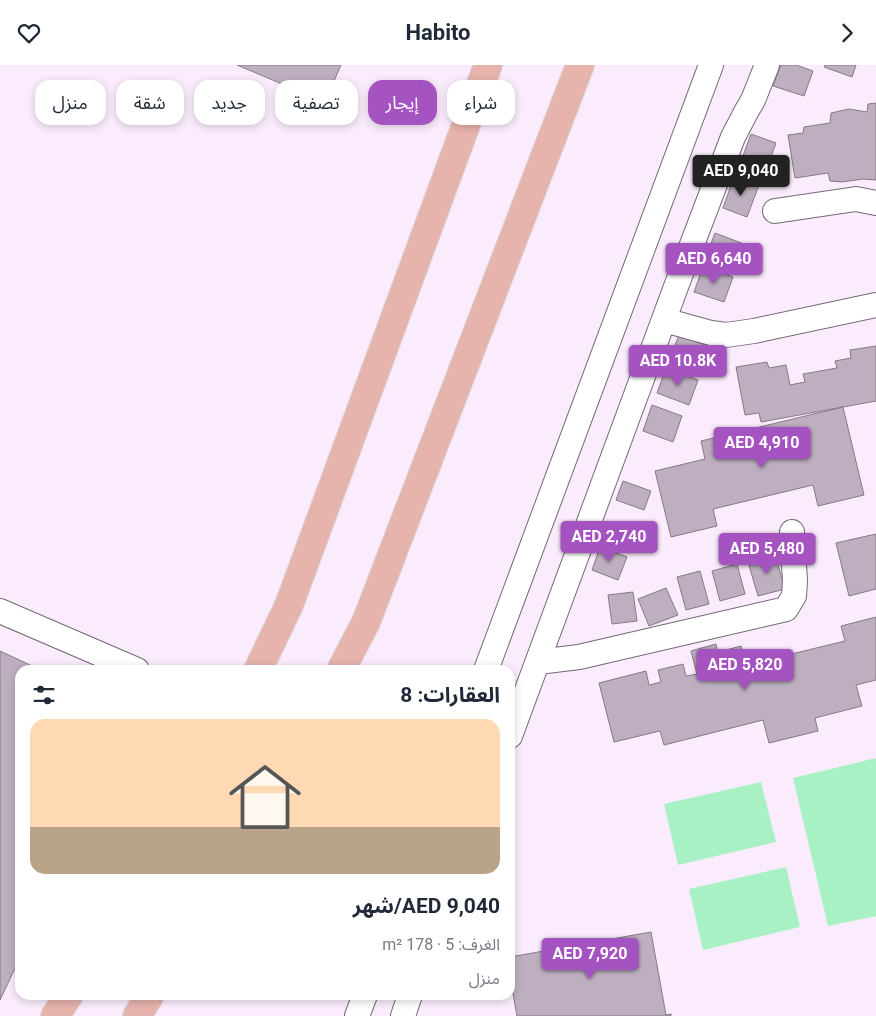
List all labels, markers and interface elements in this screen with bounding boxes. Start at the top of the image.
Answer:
icon: heart [15,19,43,47]
icon: forward [833,19,861,47]
text: Habito [405,20,471,45]
chip: منزل [35,80,106,125]
chip: شقة [116,80,184,125]
chip: جديد [194,80,265,125]
chip: تصفية [275,80,358,125]
chip: إيجار [368,80,437,125]
chip: شراء [447,80,515,125]
pin: AED 9,040 [684,155,798,197]
text: AED 9,040 [704,161,778,180]
pin: AED 6,640 [657,243,771,285]
text: AED 6,640 [677,249,751,268]
pin: AED 10.8K [621,345,735,387]
text: AED 10.8K [640,351,716,370]
pin: AED 4,910 [705,427,819,469]
text: AED 4,910 [725,433,799,452]
pin: AED 2,740 [552,521,666,563]
text: AED 2,740 [572,527,646,546]
pin: AED 5,480 [710,533,824,575]
text: AED 5,480 [730,539,804,558]
pin: AED 5,820 [688,649,802,691]
text: AED 5,820 [708,655,782,674]
icon: filters [30,681,58,709]
text: العقارات: 8 [400,683,500,707]
icon: home [220,752,310,842]
text: AED 9,040/شهر [353,894,500,918]
text: الغرف: 5 · 178 m² [382,935,500,954]
pin: AED 7,920 [533,937,647,980]
text: AED 7,920 [553,944,627,963]
text: منزل [469,969,500,988]

